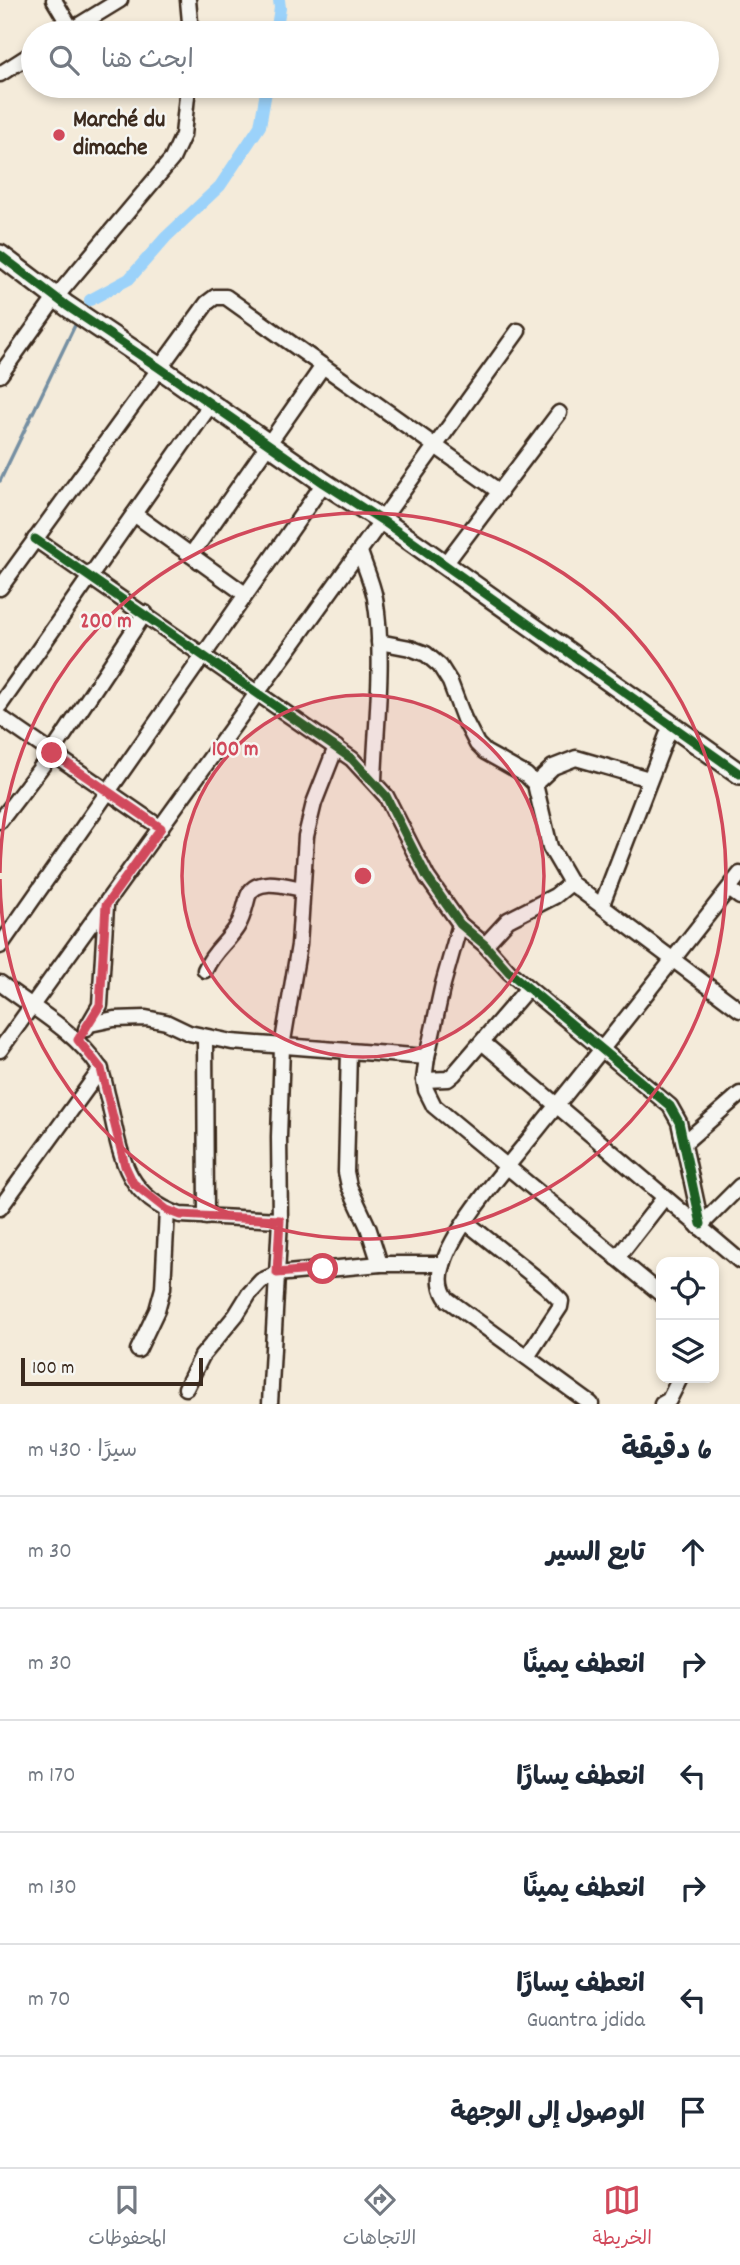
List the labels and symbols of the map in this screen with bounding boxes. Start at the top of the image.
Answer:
place label: Marché du dimache [73,104,165,166]
marker: Marché du dimache [51,127,67,143]
text: 200 m [80,608,132,638]
text: 100 m [212,736,258,766]
route end [36,737,67,768]
centre of rings [351,864,375,888]
route start [307,1253,338,1284]
scale bar [21,1355,203,1387]

